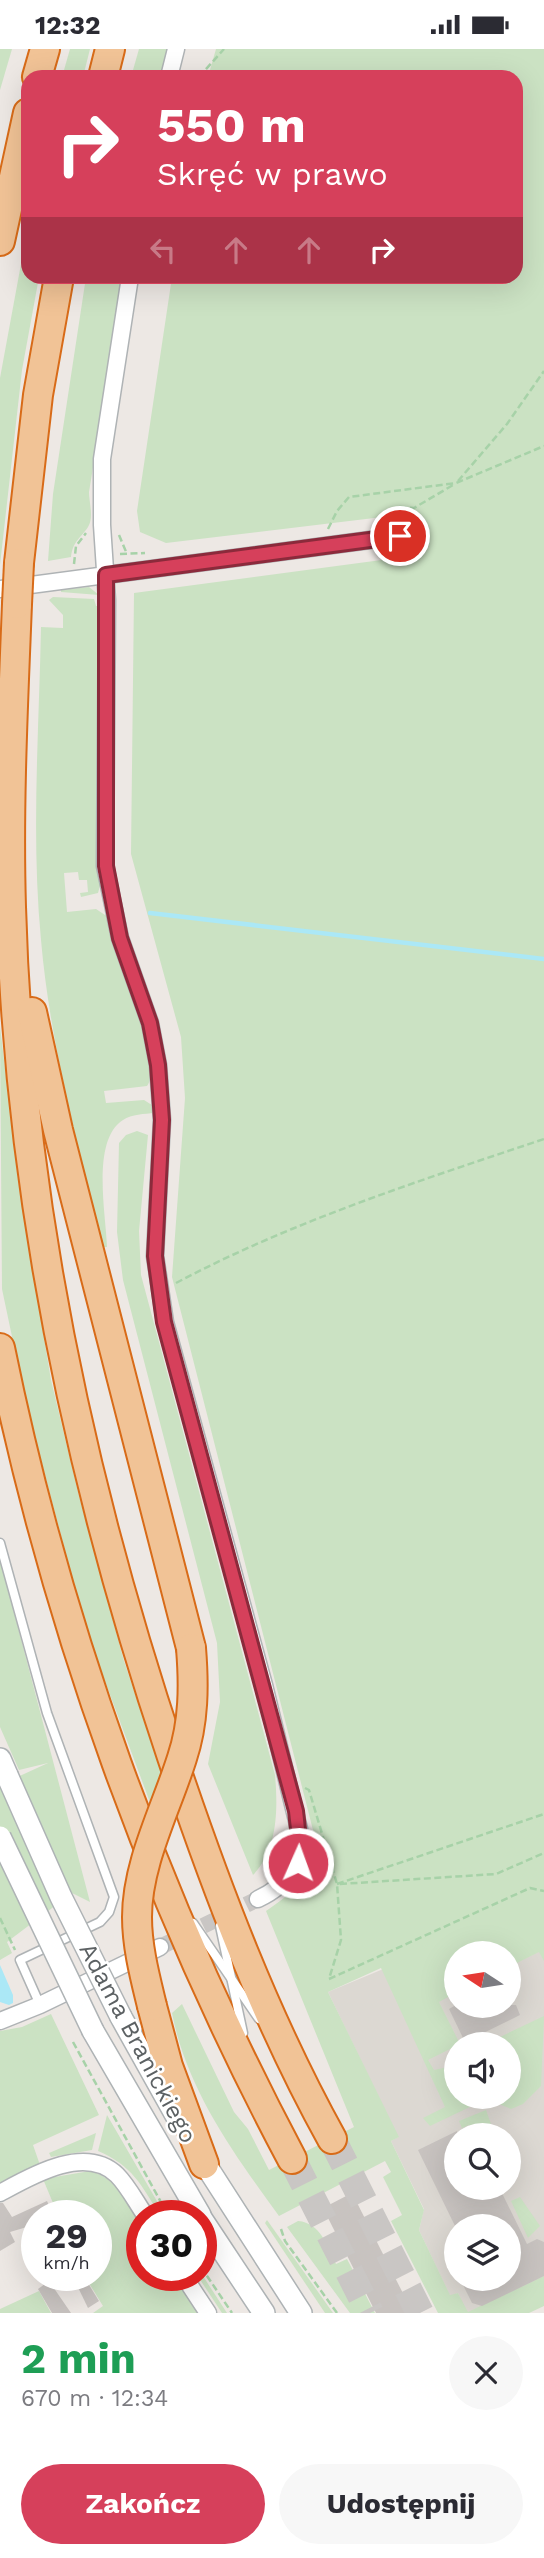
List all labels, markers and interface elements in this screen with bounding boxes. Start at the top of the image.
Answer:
text: 12:32 [35,10,100,40]
text: 550 m [157,96,306,154]
icon: right [42,98,133,189]
text: Skręć w prawo [157,155,388,193]
icon: left [144,231,182,269]
icon: ahead [217,231,255,269]
icon: ahead [290,231,328,269]
icon: right [363,231,401,269]
pin [370,506,430,566]
icon: arrive [381,517,419,555]
position arrow [261,1826,335,1900]
street label: Adama Branickiego [73,1938,203,2148]
north arrow [444,1941,522,2018]
map controls [444,1941,521,2291]
button: sound [444,2032,521,2109]
button: search [444,2123,521,2200]
speed limit sign: 30 [126,2200,217,2291]
button: layers [444,2214,521,2291]
text: 29 [45,2215,88,2257]
text: km/h [43,2252,90,2273]
text: 2 min [21,2334,136,2383]
button: close [449,2336,523,2410]
text: 670 m · 12:34 [21,2385,168,2412]
button: Zakończ [21,2464,265,2544]
button: Udostępnij [279,2464,523,2544]

